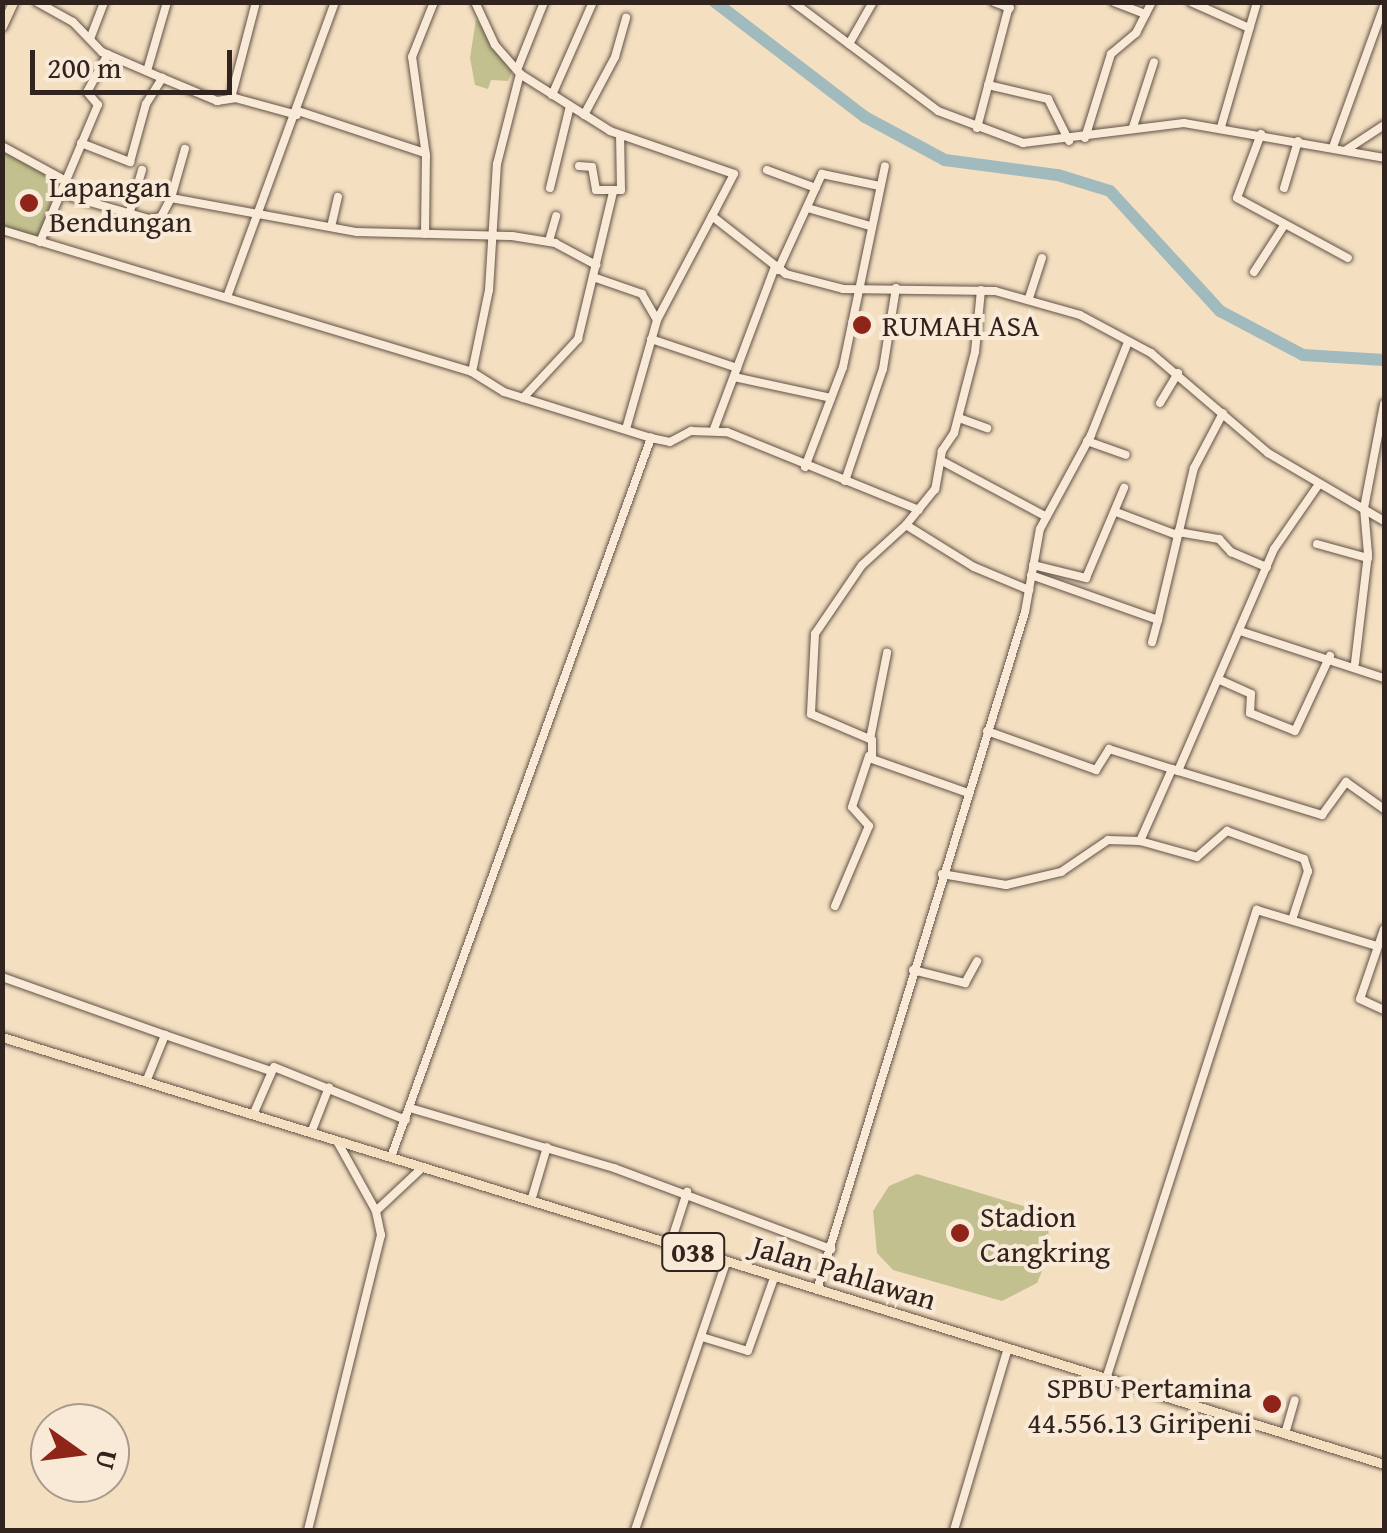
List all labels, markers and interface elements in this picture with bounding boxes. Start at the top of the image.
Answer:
scale bar [35,30,238,92]
text: 200 m [47,45,121,89]
place label: Lapangan Bendungan [49,168,192,238]
marker: Lapangan Bendungan [18,192,40,214]
place label: RUMAH ASA [882,307,1039,343]
marker: RUMAH ASA [851,314,873,336]
place label: Stadion Cangkring [980,1198,1110,1268]
marker: Stadion Cangkring [949,1222,971,1244]
street label: Jalan Pahlawan [747,1227,941,1317]
road number: 038 [660,1229,726,1275]
place label: SPBU Pertamina 44.556.13 Giripeni [1027,1369,1252,1440]
marker: SPBU Pertamina 44.556.13 Giripeni [1261,1393,1283,1415]
north arrow [30,1403,130,1503]
text: U [85,1446,130,1474]

